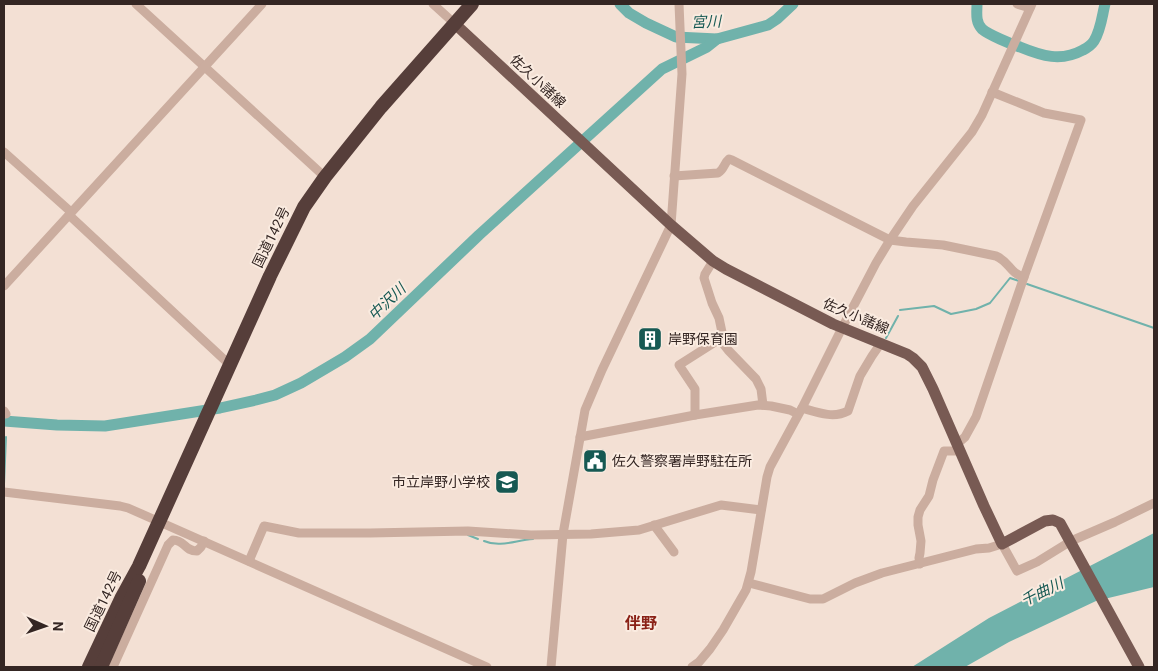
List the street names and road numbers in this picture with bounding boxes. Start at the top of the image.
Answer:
street label: 佐久小諸線 [507,51,569,111]
street label: 国道142号 [249,204,293,270]
street label: 佐久小諸線 [821,295,891,337]
street label: 国道142号 [81,568,125,634]

